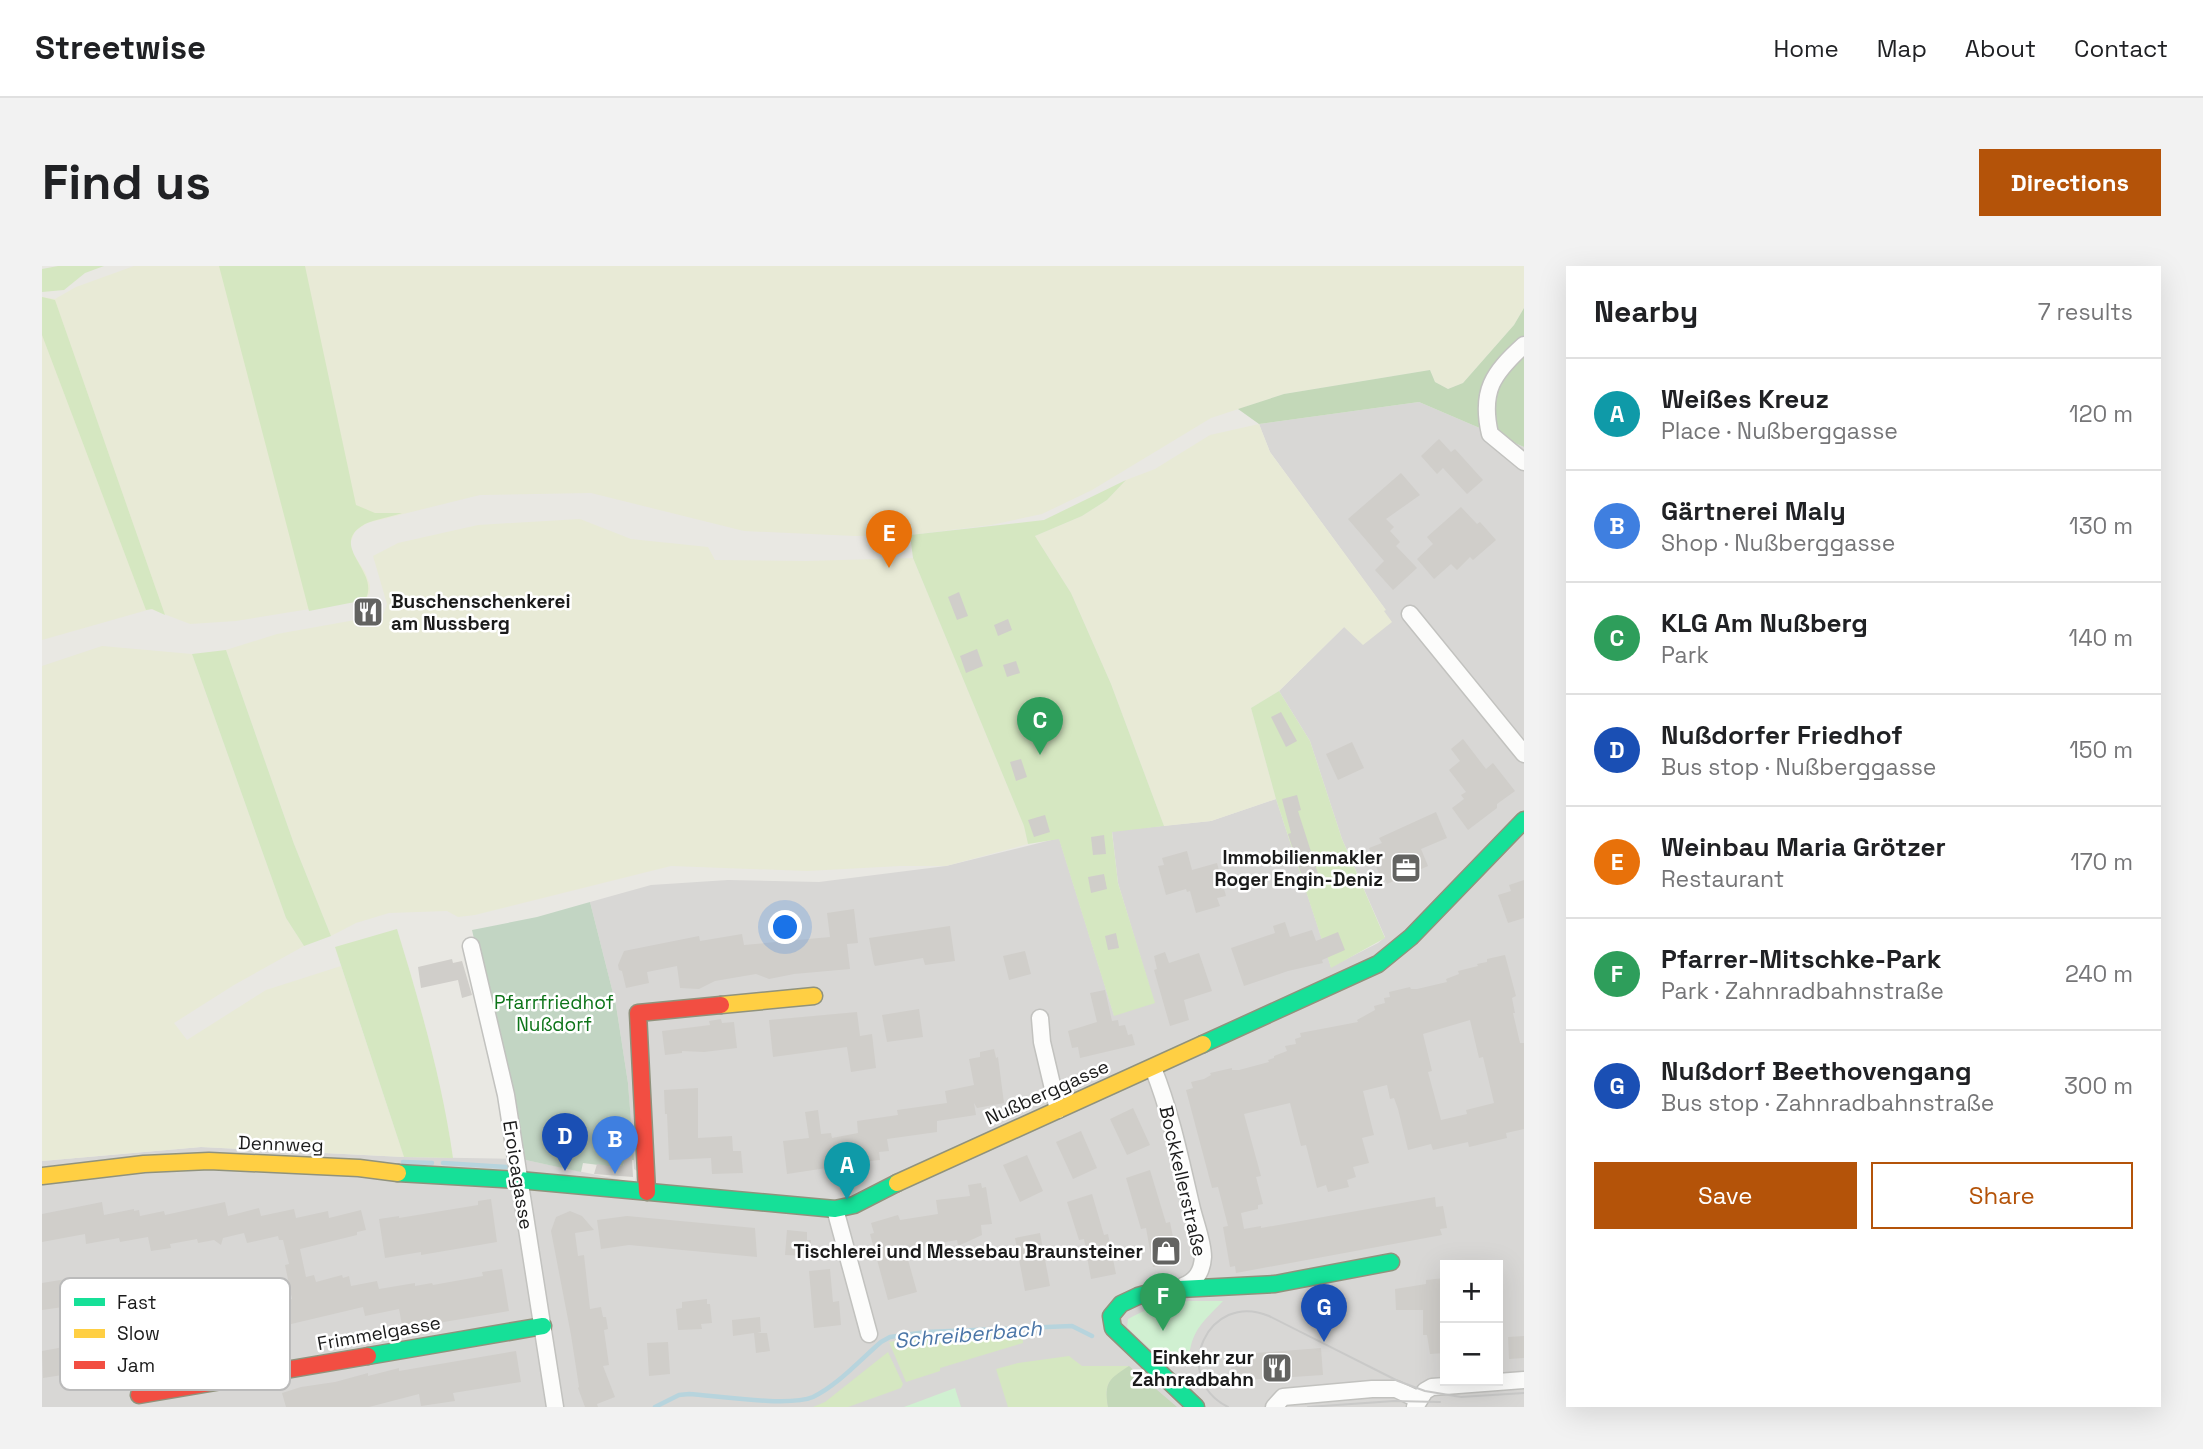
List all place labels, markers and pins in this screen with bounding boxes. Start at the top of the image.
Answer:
pin: E [866,510,912,568]
place label: Buschenschenkerei am Nussberg [391,589,571,636]
restaurant icon: Buschenschenkerei am Nussberg [351,595,385,629]
pin: C [1017,697,1063,755]
place label: Immobilienmakler Roger Engin-Deniz [1214,845,1383,892]
office icon: Immobilienmakler Roger Engin-Deniz [1389,851,1423,885]
pin: D [542,1113,588,1171]
pin: B [592,1116,638,1174]
pin: A [824,1142,870,1200]
shop icon: Tischlerei und Messebau Braunsteiner [1149,1234,1183,1268]
place label: Tischlerei und Messebau Braunsteiner [794,1239,1143,1264]
pin: F [1140,1273,1186,1331]
pin: G [1301,1284,1347,1342]
place label: Einkehr zur Zahnradbahn [1132,1345,1254,1392]
restaurant icon: Einkehr zur Zahnradbahn [1260,1351,1294,1385]

